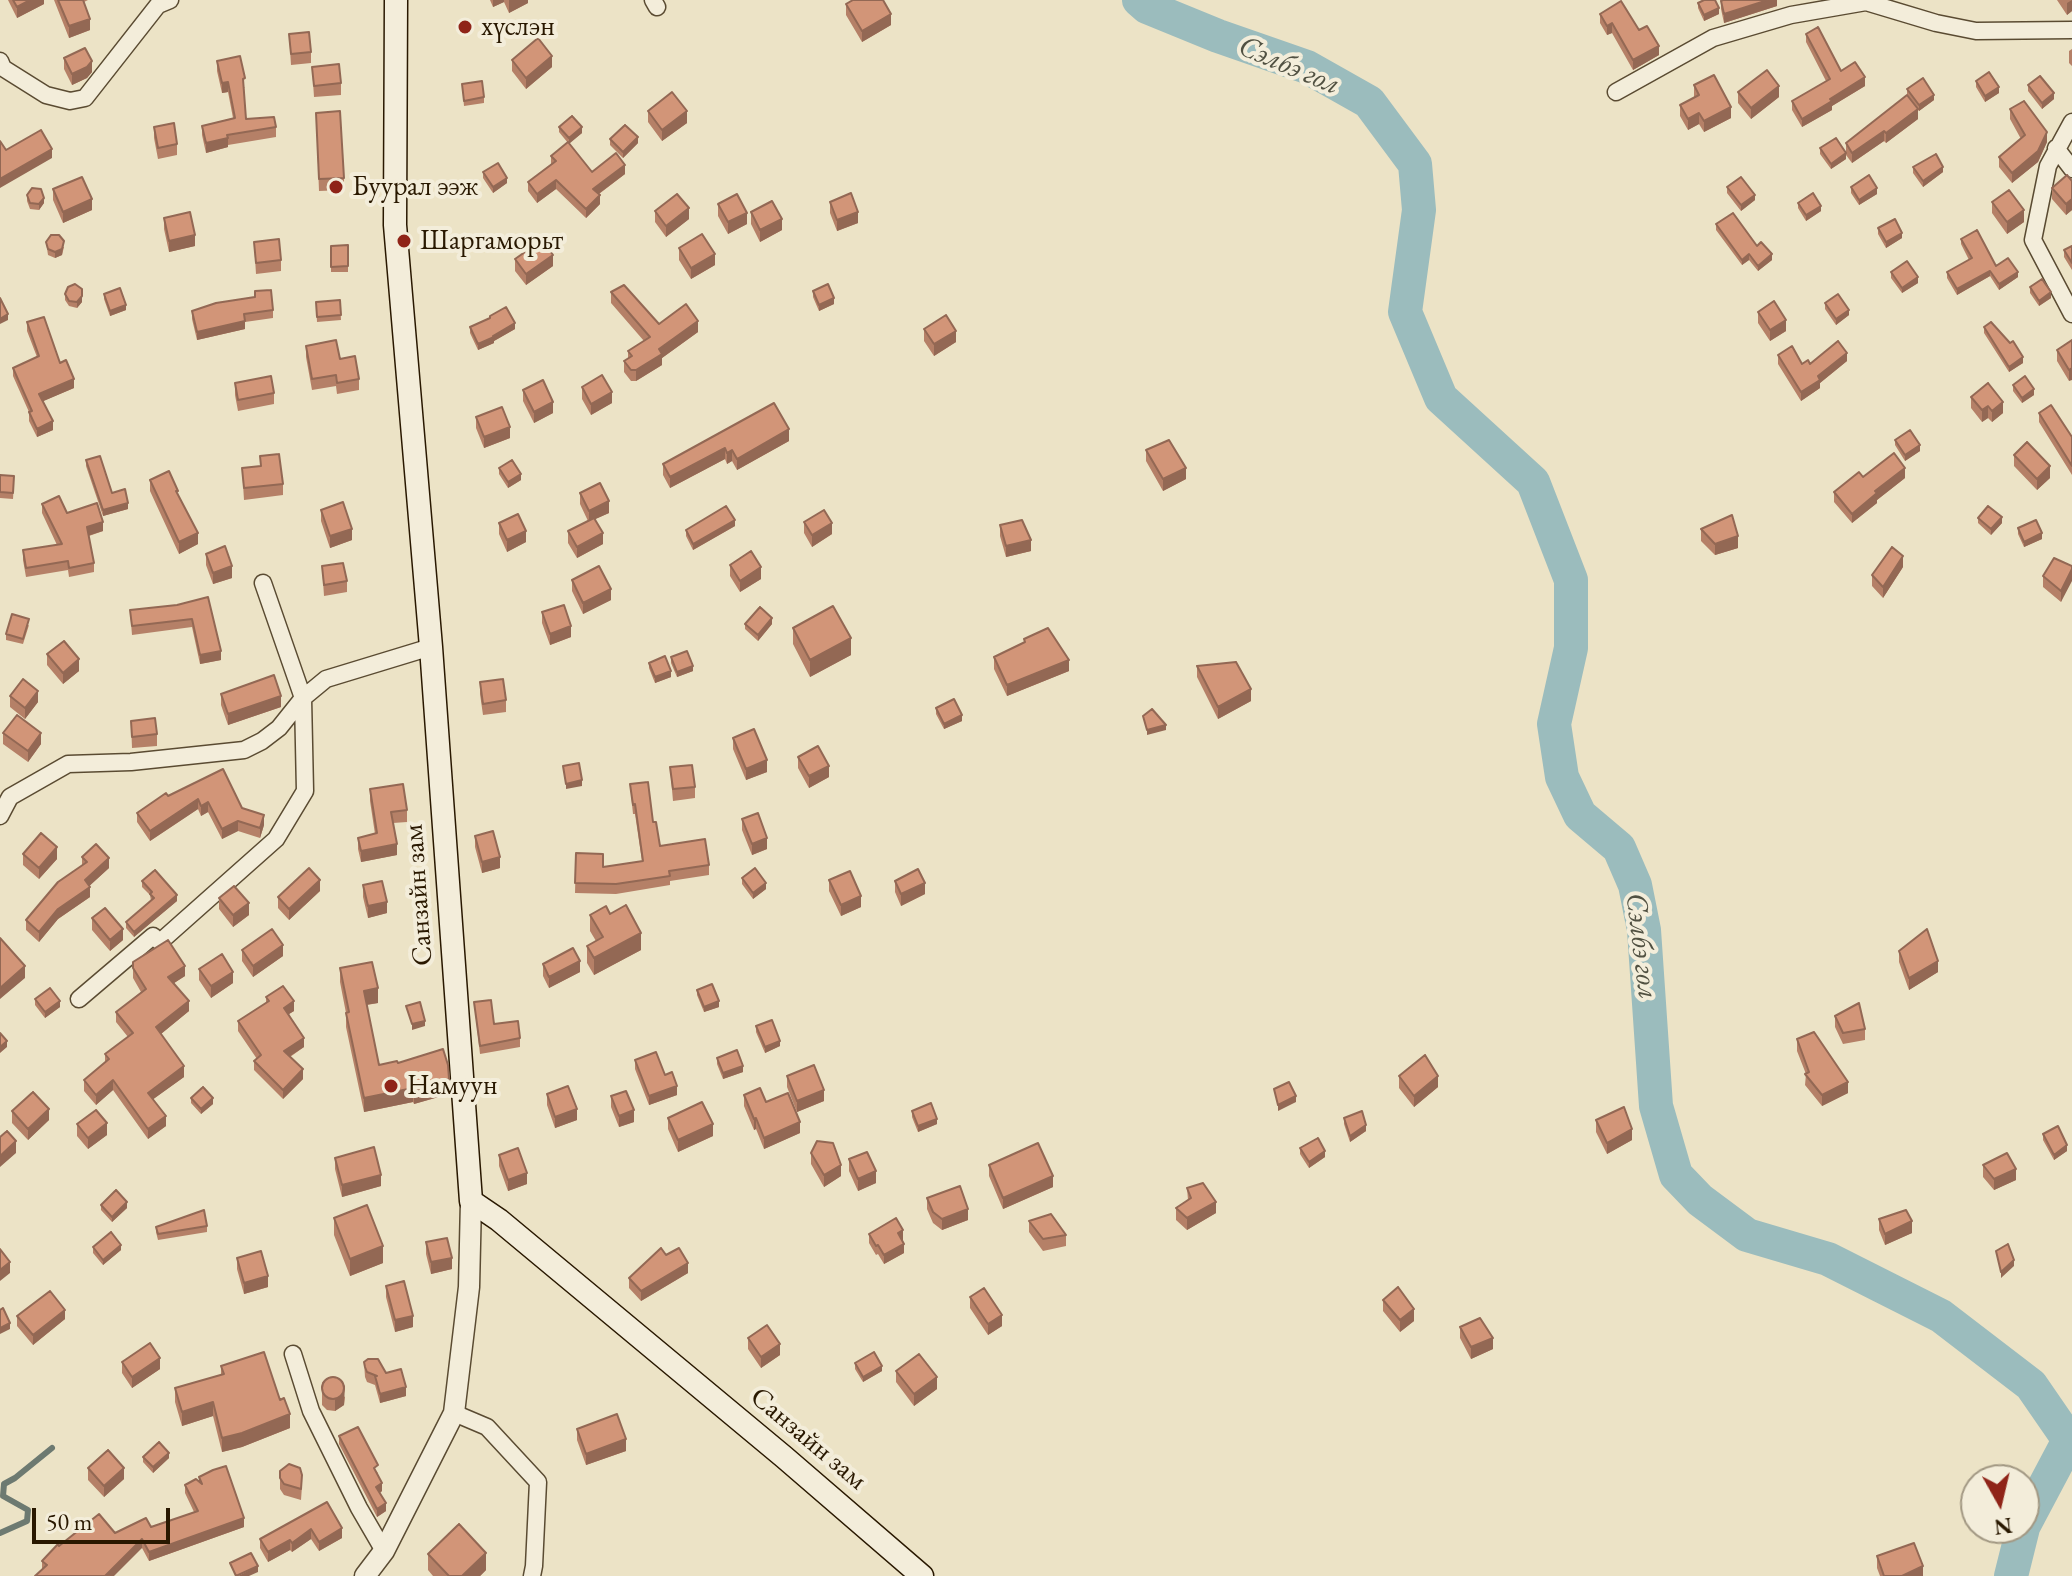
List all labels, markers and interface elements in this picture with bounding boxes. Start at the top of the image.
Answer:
place label: хүслэн [481,10,555,44]
marker: хүслэн [456,18,474,36]
water label: Сэлбэ гол [1233,29,1345,103]
place label: Буурал ээж [352,170,479,204]
marker: Буурал ээж [327,178,345,196]
place label: Шаргаморьт [420,224,563,258]
marker: Шаргаморьт [395,232,413,250]
street label: Санзайн зам [397,823,441,967]
water label: Сэлбэ гол [1617,891,1665,1001]
place label: Намуун [407,1069,497,1103]
marker: Намуун [382,1077,400,1095]
street label: Санзайн зам [743,1381,873,1497]
north arrow [1960,1464,2040,1544]
scale bar [36,1492,174,1542]
text: 50 m [46,1506,93,1537]
text: N [1992,1511,2014,1542]

